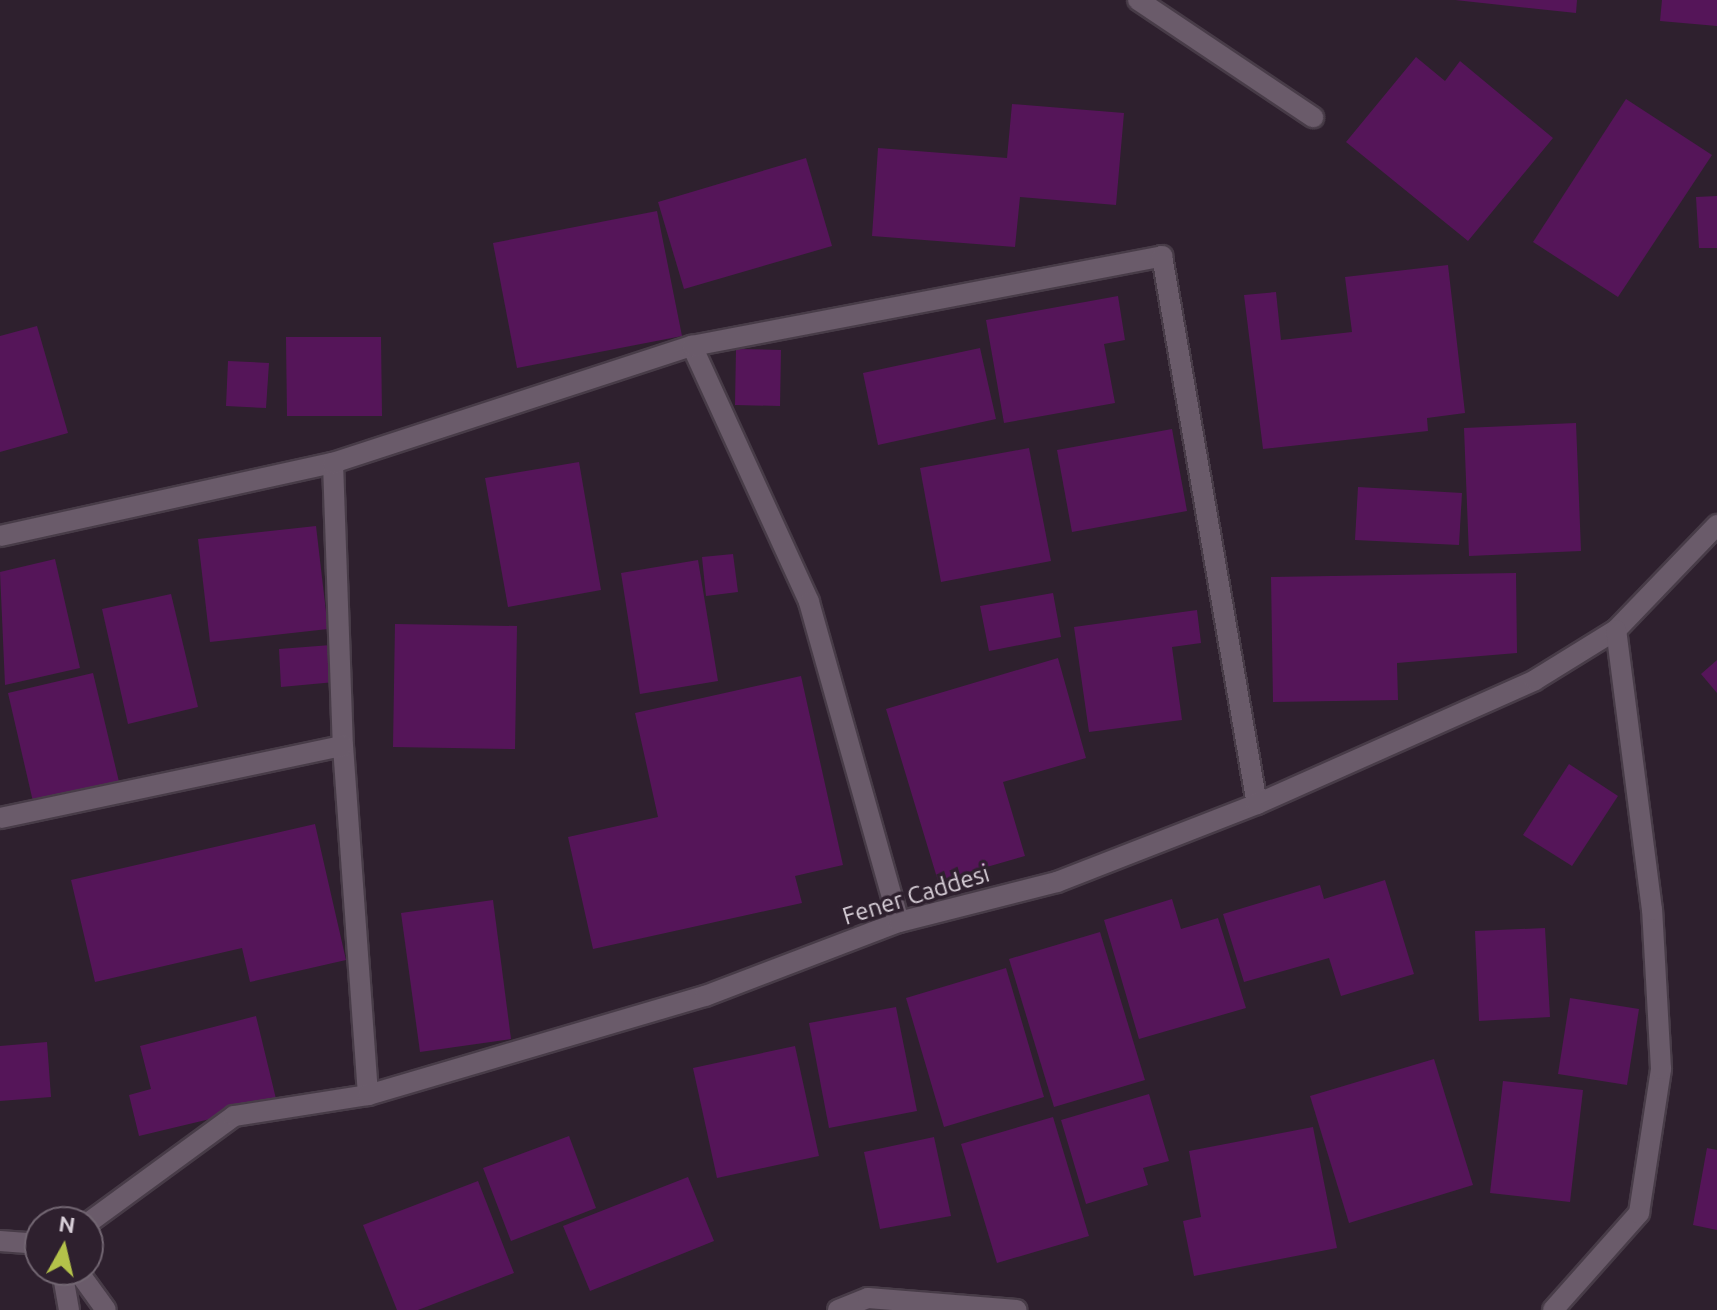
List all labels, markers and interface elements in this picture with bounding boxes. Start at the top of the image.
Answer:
street label: Fener Caddesi [839,859,993,931]
north arrow [24,1206,104,1286]
text: N [57,1210,77,1237]

